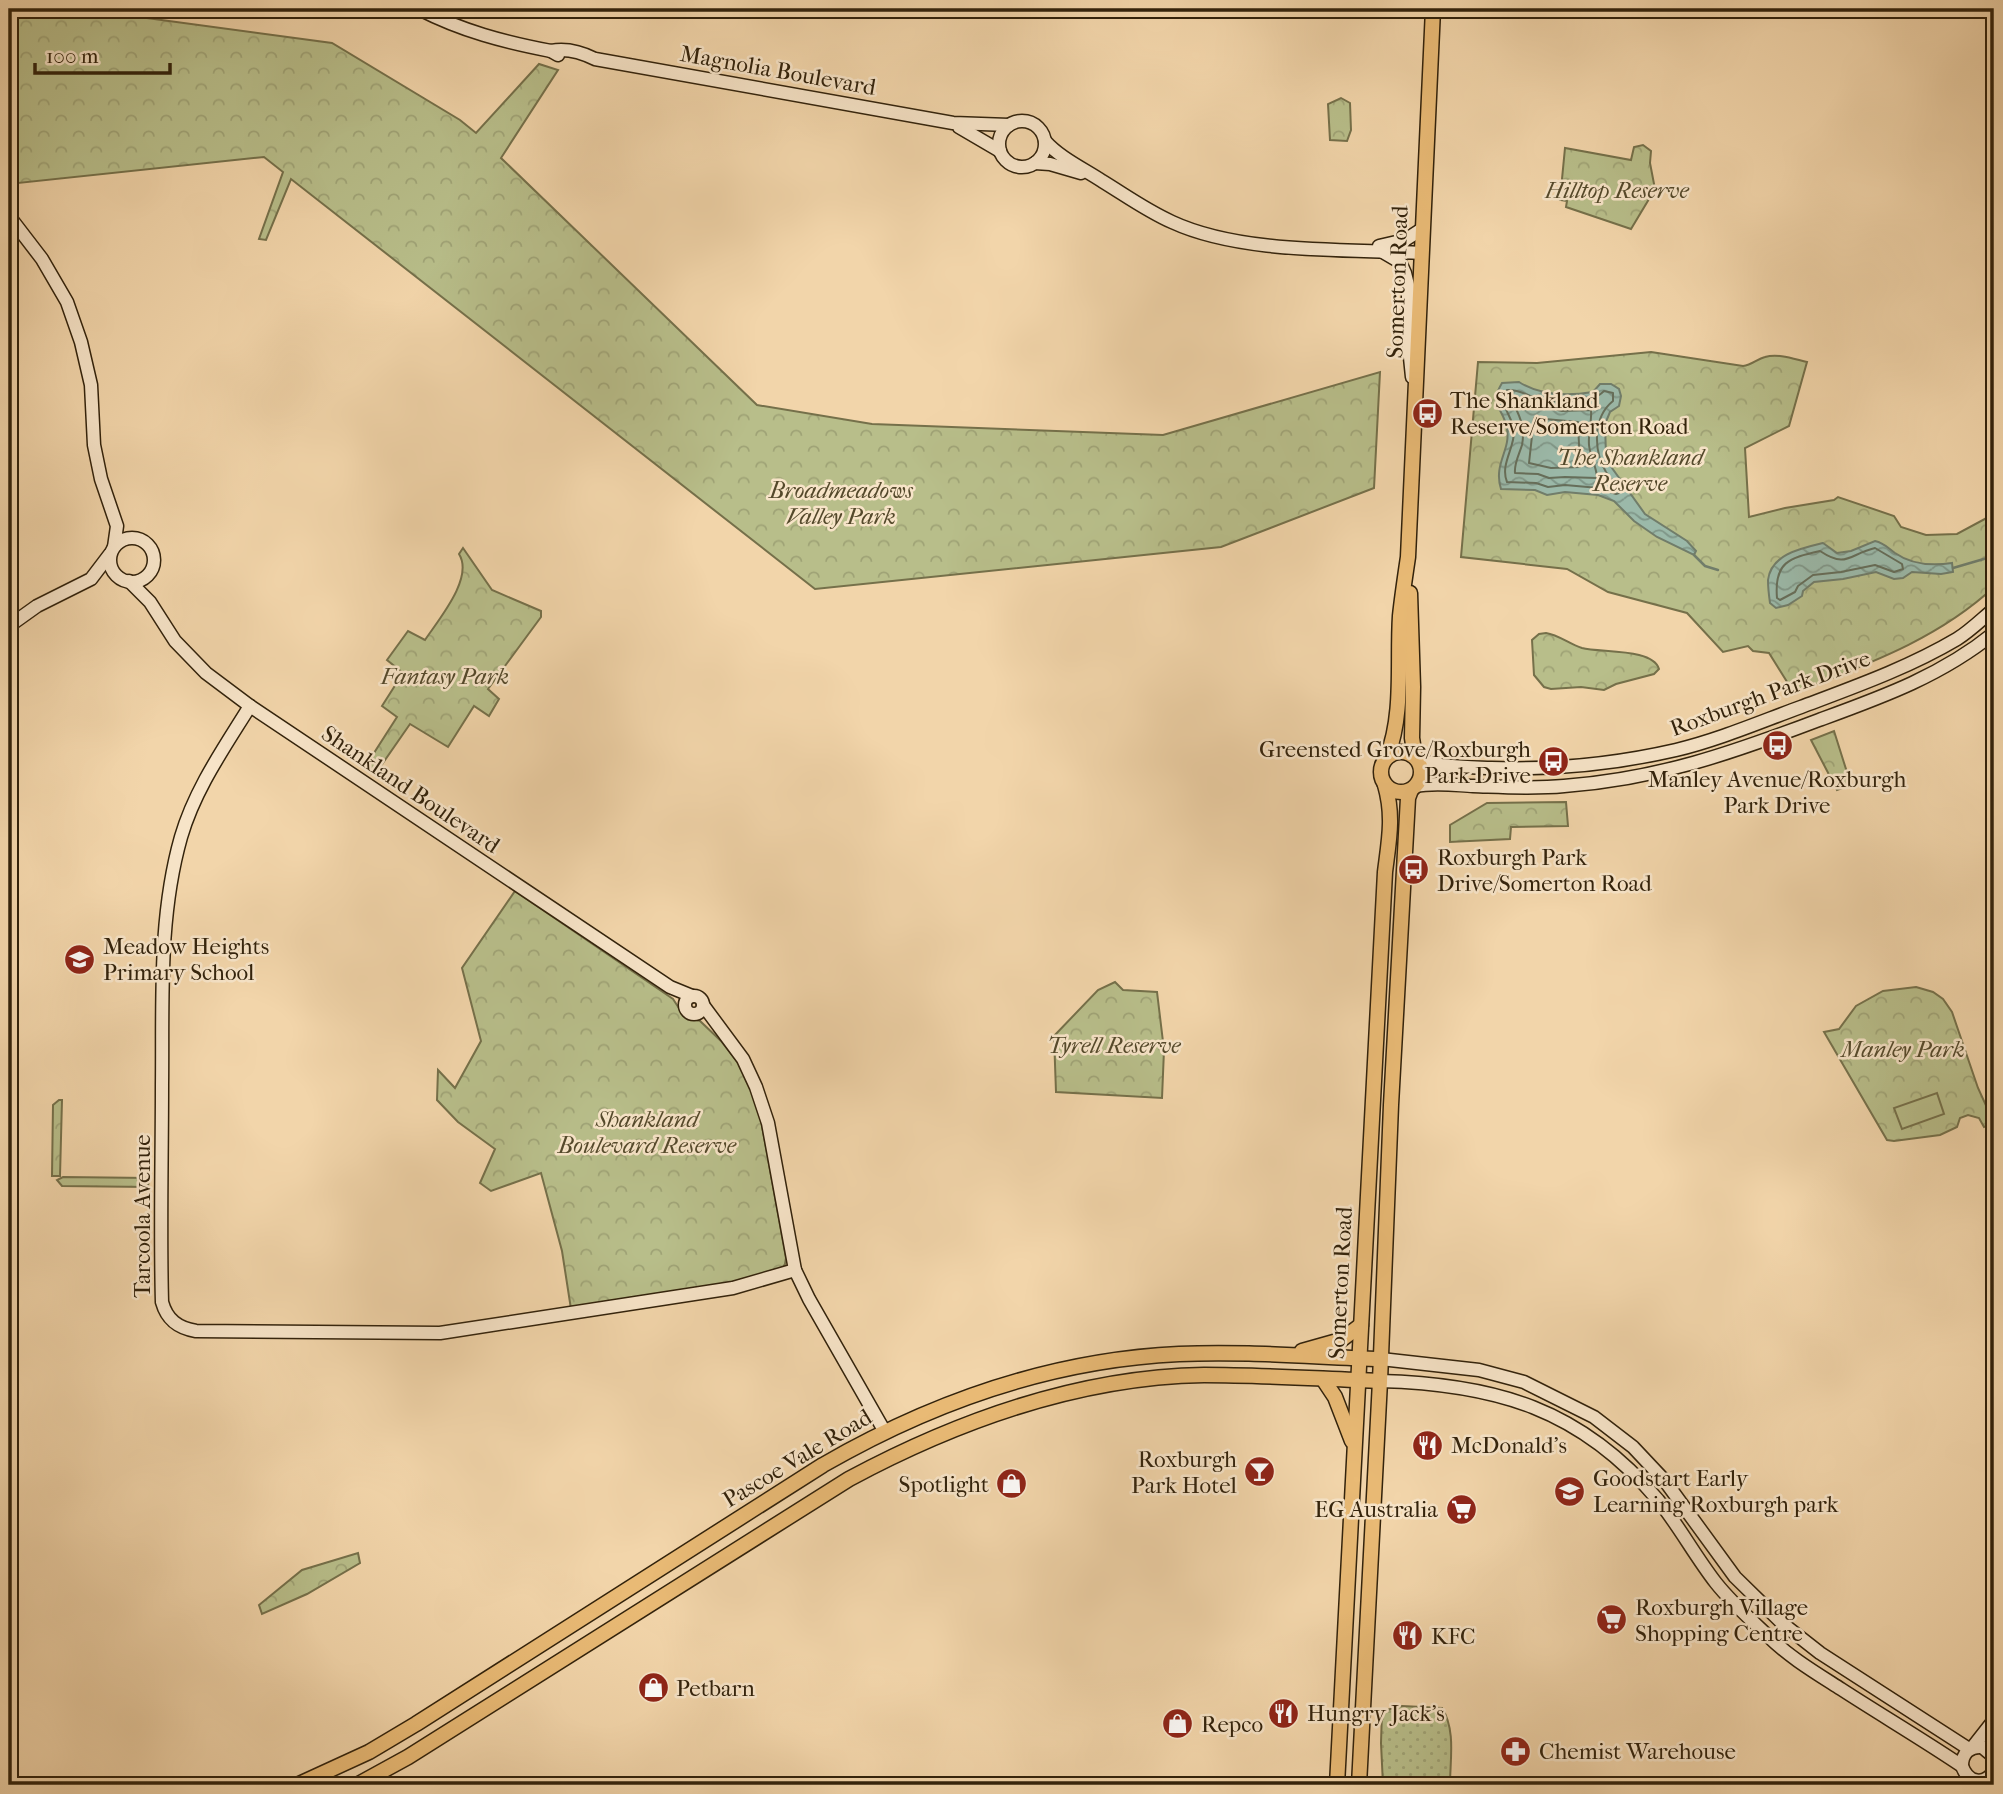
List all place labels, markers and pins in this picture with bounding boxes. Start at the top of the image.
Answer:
place label: The Shankland Reserve/Somerton Road [1450,387,1689,440]
bus stop icon: The Shankland Reserve/Somerton Road [1410,396,1444,430]
bus stop icon: Manley Avenue/Roxburgh Park Drive [1760,728,1794,762]
place label: Greensted Grove/Roxburgh Park Drive [1259,736,1531,789]
bus stop icon: Greensted Grove/Roxburgh Park Drive [1537,745,1571,779]
place label: Manley Avenue/Roxburgh Park Drive [1648,766,1906,819]
place label: Roxburgh Park Drive/Somerton Road [1437,844,1652,897]
bus stop icon: Roxburgh Park Drive/Somerton Road [1397,853,1431,887]
place label: Meadow Heights Primary School [103,933,269,986]
school or university icon: Meadow Heights Primary School [63,942,97,976]
restaurant icon: McDonald's [1411,1428,1445,1462]
place label: McDonald's [1451,1432,1567,1459]
place label: Roxburgh Park Hotel [1131,1446,1238,1499]
bar icon: Roxburgh Park Hotel [1243,1455,1277,1489]
place label: Goodstart Early Learning Roxburgh park [1593,1465,1839,1518]
shop icon: Spotlight [995,1467,1029,1501]
place label: Spotlight [899,1471,989,1498]
school or university icon: Goodstart Early Learning Roxburgh park [1553,1474,1587,1508]
supermarket icon: EG Australia [1444,1492,1478,1526]
place label: EG Australia [1314,1496,1438,1523]
place label: Roxburgh Village Shopping Centre [1635,1594,1808,1647]
supermarket icon: Roxburgh Village Shopping Centre [1595,1603,1629,1637]
restaurant icon: KFC [1391,1619,1425,1653]
place label: KFC [1431,1623,1476,1650]
shop icon: Petbarn [636,1671,670,1705]
place label: Petbarn [676,1675,755,1702]
restaurant icon: Hungry Jack's [1267,1696,1301,1730]
place label: Hungry Jack's [1307,1700,1445,1727]
shop icon: Repco [1161,1707,1195,1741]
place label: Repco [1201,1711,1263,1738]
pharmacy icon: Chemist Warehouse [1499,1734,1533,1768]
place label: Chemist Warehouse [1539,1738,1736,1765]

